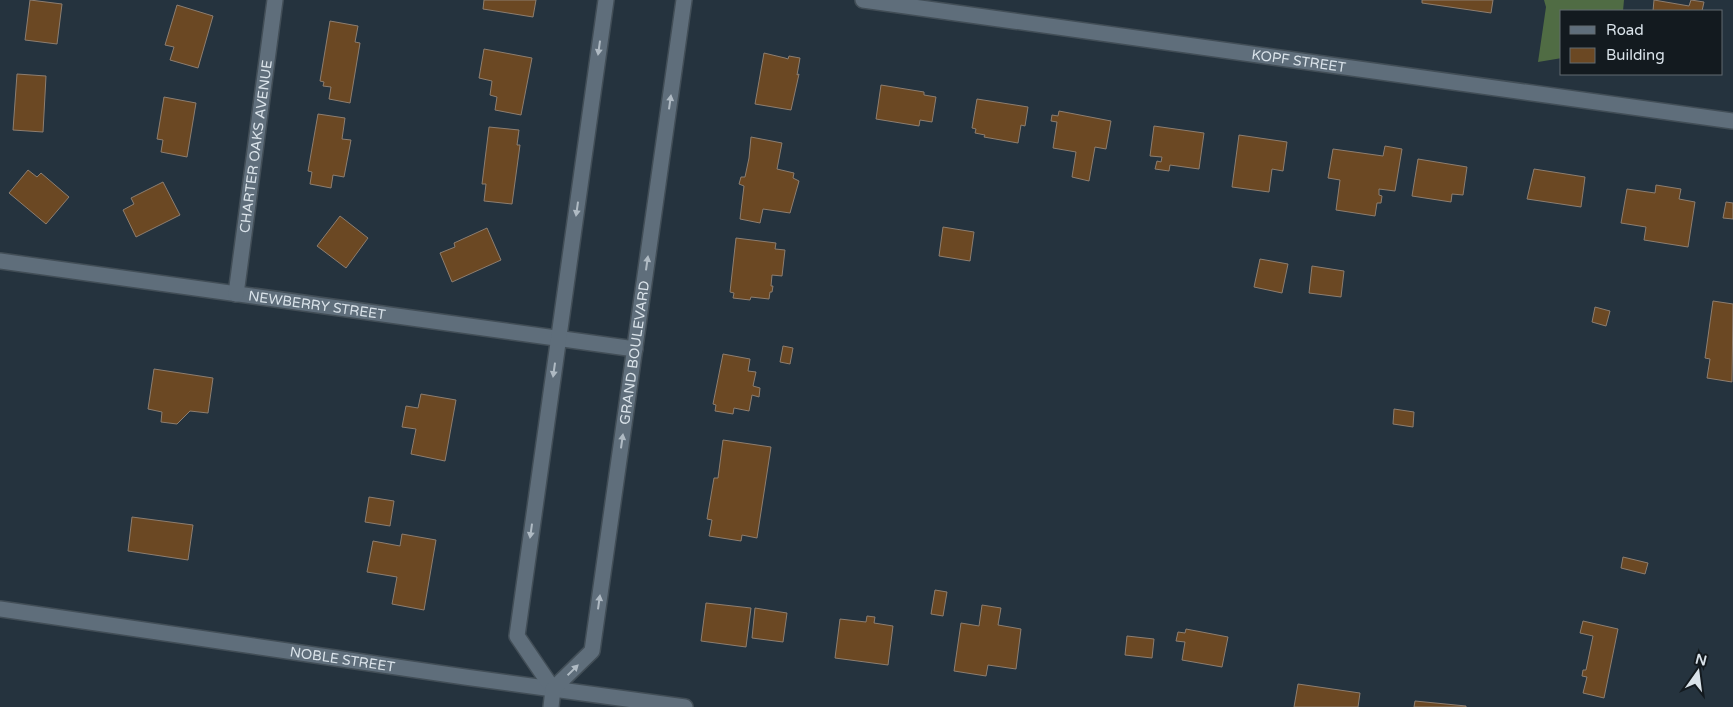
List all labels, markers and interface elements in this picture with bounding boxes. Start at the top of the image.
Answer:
legend [1560,10,1723,75]
text: Road [1606,21,1644,39]
one-way arrow [595,41,603,57]
street label: KOPF STREET [1251,46,1347,76]
text: Building [1606,46,1665,64]
street label: CHARTER OAKS AVENUE [236,59,276,234]
one-way arrow [666,94,674,110]
one-way arrow [573,202,581,218]
one-way arrow [643,255,651,271]
street label: GRAND BOULEVARD [616,280,653,426]
street label: NEWBERRY STREET [247,287,387,323]
one-way arrow [550,362,558,378]
one-way arrow [618,433,626,449]
one-way arrow [527,523,535,539]
one-way arrow [595,594,603,610]
street label: NOBLE STREET [289,643,396,676]
north arrow [1673,647,1723,697]
text: N [1694,650,1709,669]
one-way arrow [566,664,578,676]

